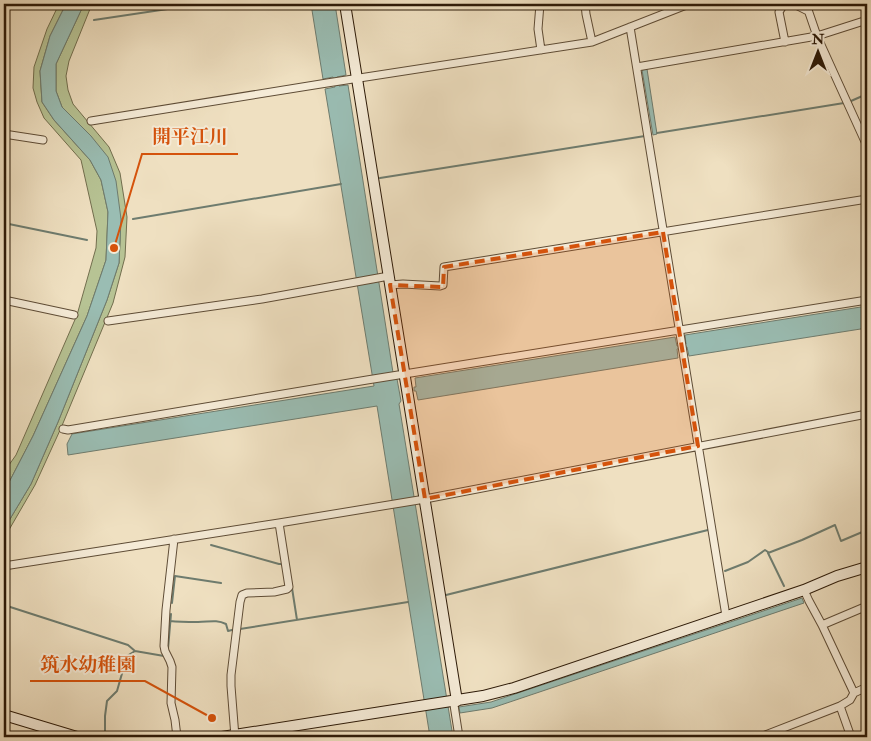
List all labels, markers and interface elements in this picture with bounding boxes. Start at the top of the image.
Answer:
north arrow [794,28,844,78]
text: N [811,31,825,48]
callout: 開平江川 [142,120,238,154]
text: 開平江川 [152,125,228,149]
callout: 筑水幼稚園 [30,647,145,681]
text: 筑水幼稚園 [40,653,136,677]

